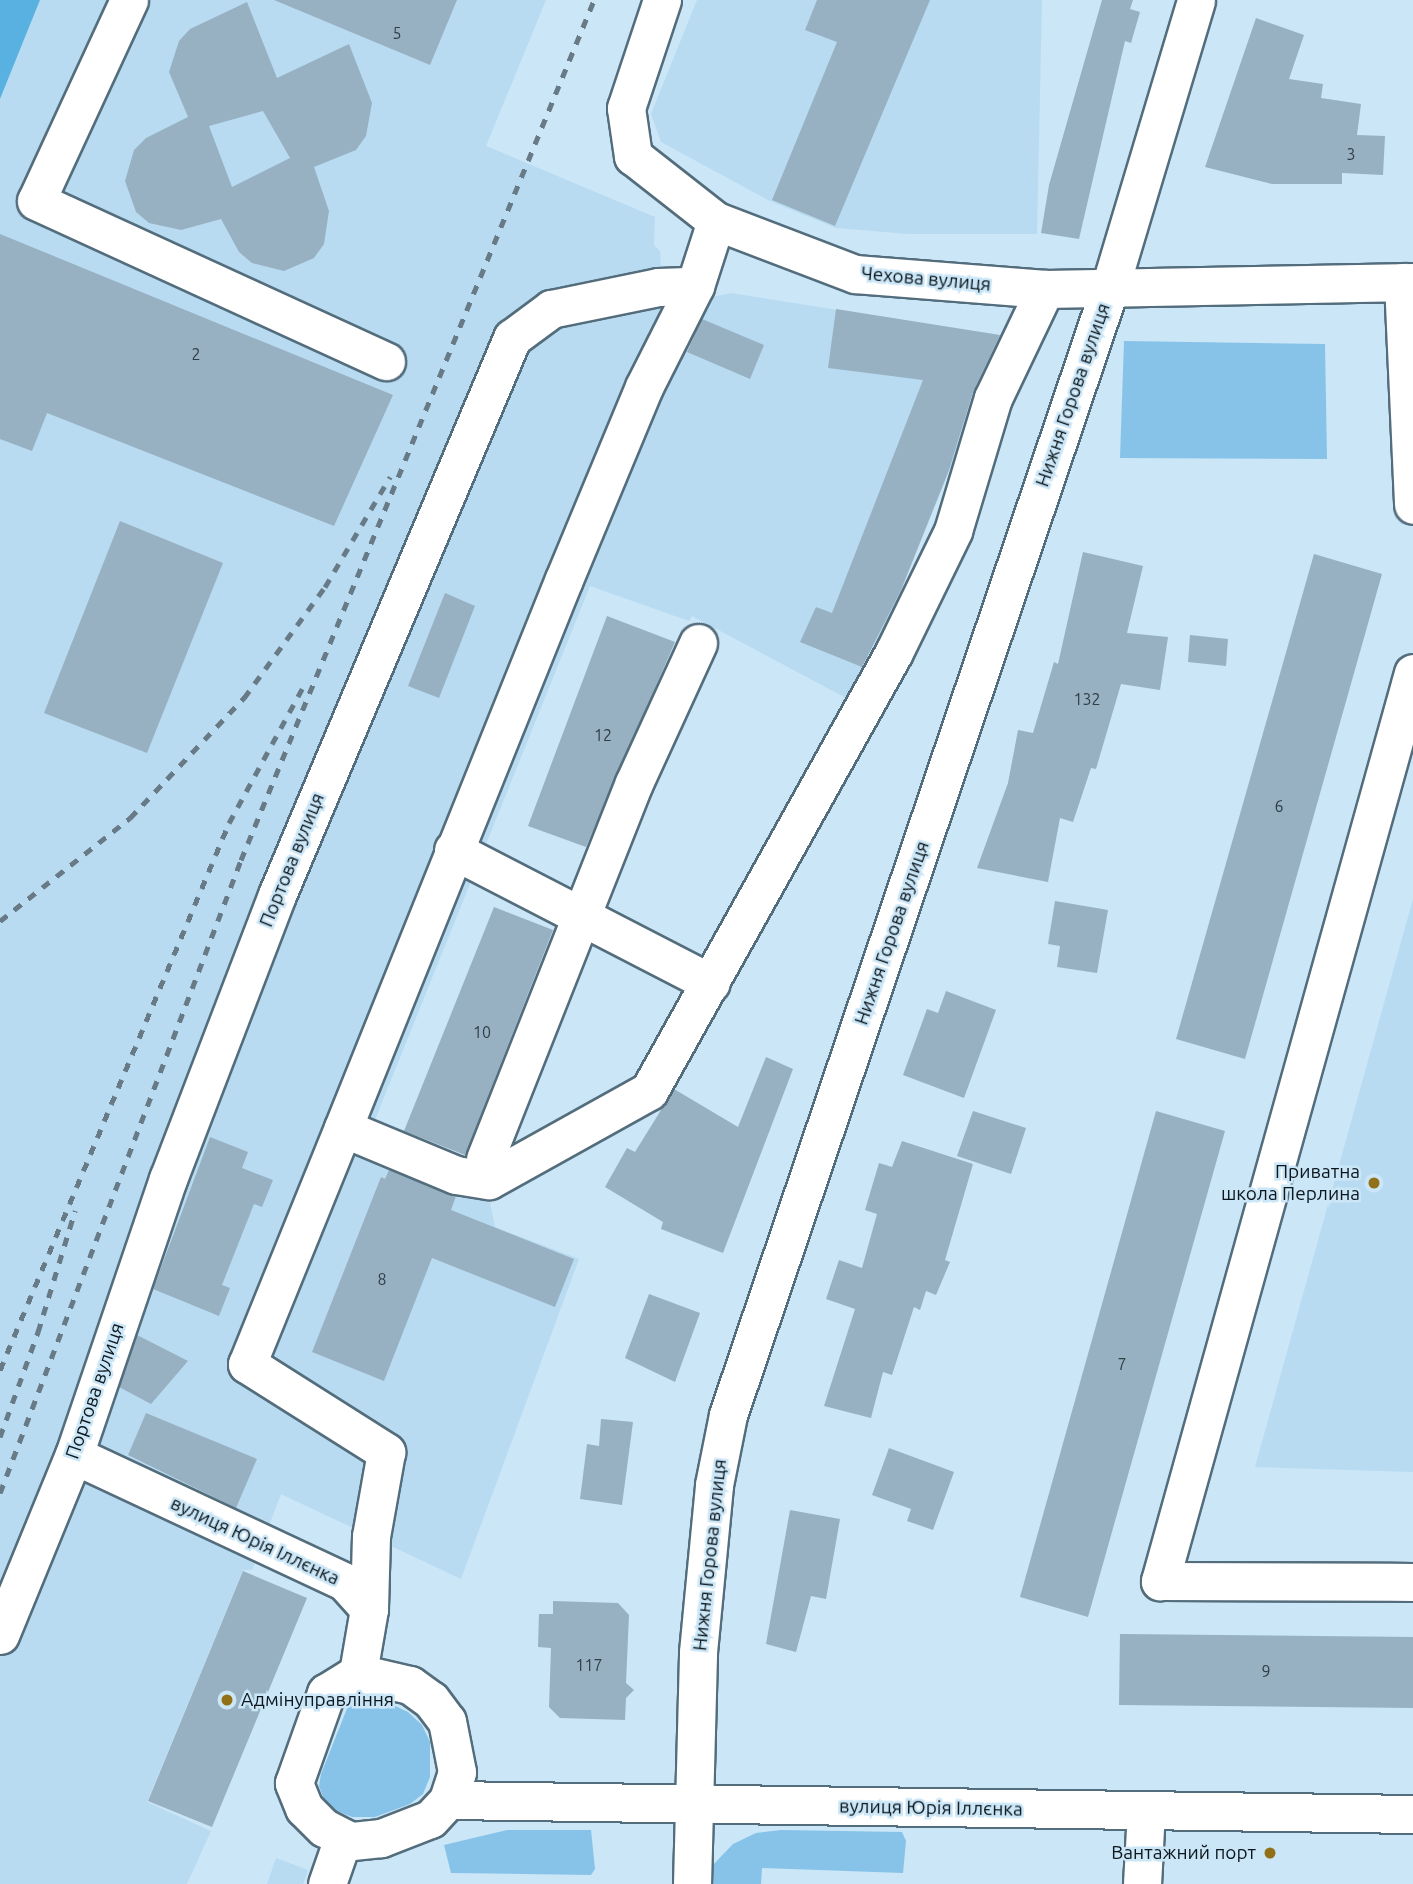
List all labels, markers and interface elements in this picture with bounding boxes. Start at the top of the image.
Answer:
house number: 5 [392,23,402,43]
house number: 3 [1346,144,1356,164]
street label: Чехова вулиця [860,262,992,296]
street label: Нижня Горова вулиця [1031,300,1115,490]
house number: 2 [191,344,201,364]
house number: 132 [1073,689,1101,709]
house number: 12 [594,725,612,745]
street label: Портова вулиця [255,790,329,930]
house number: 6 [1274,796,1284,816]
street label: Нижня Горова вулиця [850,838,934,1028]
house number: 10 [473,1022,491,1042]
place label: Приватна школа Перлина [1221,1161,1360,1205]
marker: Приватна школа Перлина [1366,1175,1382,1191]
house number: 8 [377,1269,387,1289]
street label: Портова вулиця [61,1320,129,1462]
house number: 7 [1117,1354,1127,1374]
street label: Нижня Горова вулиця [689,1458,731,1652]
street label: вулиця Юрія Іллєнка [167,1492,343,1590]
house number: 117 [575,1655,603,1675]
house number: 9 [1261,1661,1271,1681]
place label: Адмінуправління [241,1689,394,1711]
marker: Адмінуправління [219,1692,235,1708]
street label: вулиця Юрія Іллєнка [839,1795,1023,1821]
place label: Вантажний порт [1111,1842,1256,1864]
marker: Вантажний порт [1262,1845,1278,1861]

